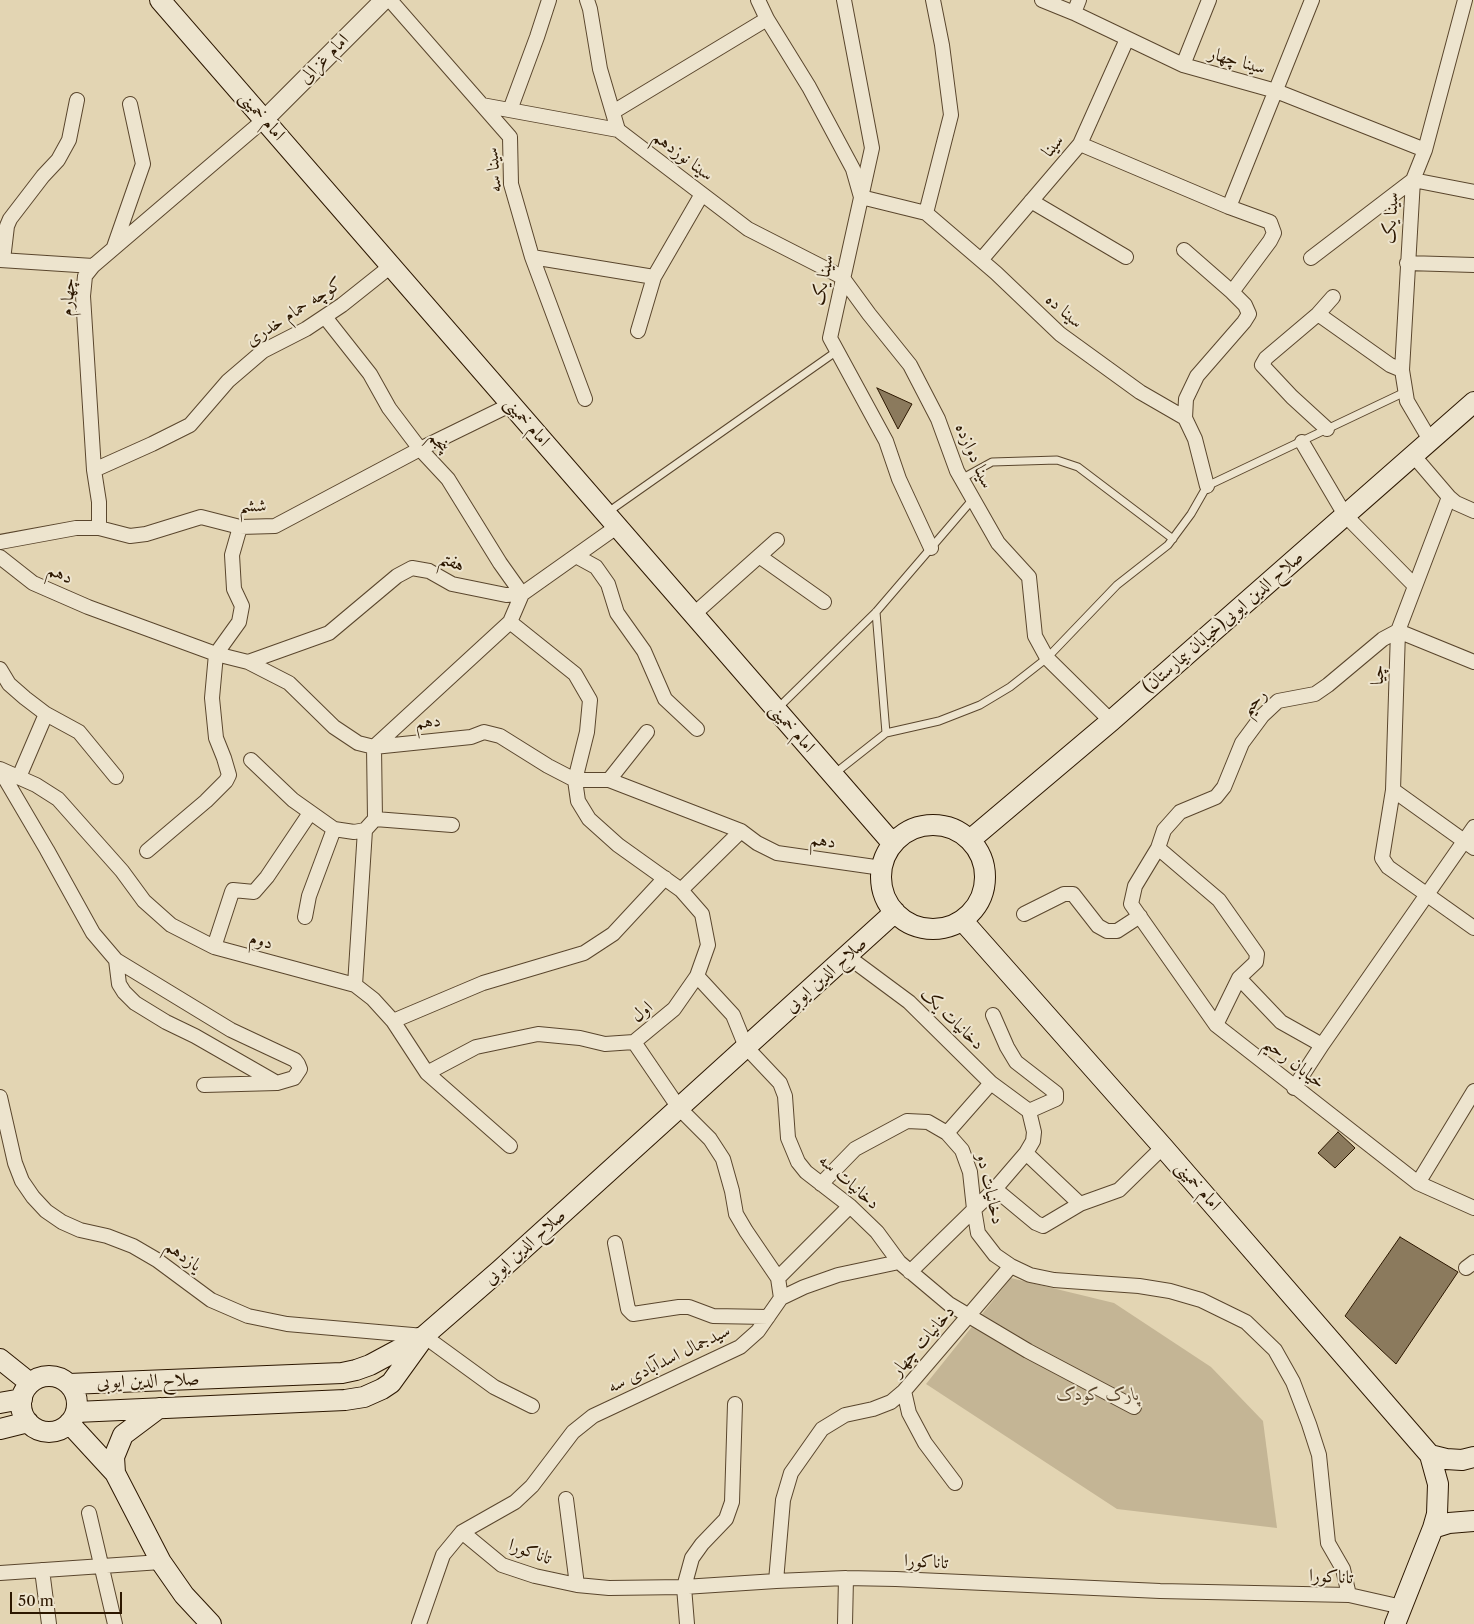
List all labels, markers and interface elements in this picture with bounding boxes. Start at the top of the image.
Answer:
street label: امام غزالی [294,29,354,89]
street label: سینا چهار [1206,43,1268,79]
street label: امام خمینی [235,87,289,145]
street label: سینا نوزدهم [648,126,718,186]
street label: سینا [1037,130,1069,162]
street label: سینا سه [481,147,507,193]
street label: سینا یک [1378,191,1404,245]
street label: سینا یک [807,252,839,308]
street label: کوچه حمام خدری [242,273,346,351]
street label: چهارم [56,277,80,317]
street label: سینا ده [1041,289,1087,333]
street label: امام خمینی [500,393,554,451]
street label: سینا دوازده [950,420,998,492]
street label: پنجم [424,427,454,457]
street label: ششم [239,495,267,517]
street label: صلاح الدین ایوبی(خیابان بیمارستان) [1138,546,1308,698]
street label: هفتم [436,547,468,577]
street label: دهم [44,559,76,589]
street label: چیا [1367,664,1389,686]
street label: رحیم [1236,684,1272,720]
street label: امام خمینی [765,699,819,757]
street label: دهم [414,710,442,734]
street label: دهم [809,829,837,853]
street label: دوم [247,928,275,954]
street label: صلاح الدین ایوبی [781,933,871,1017]
street label: دخانیات یک [916,983,988,1055]
street label: اول [627,997,657,1027]
street label: خیابان رحیم [1259,1032,1329,1094]
street label: دخانیات سه [814,1150,884,1214]
street label: دخانیات دو [971,1152,1009,1226]
street label: امام خمینی [1171,1157,1225,1215]
street label: صلاح الدین ایوبی [480,1205,570,1289]
street label: یازدهم [160,1235,206,1277]
street label: دخانیات چهار [886,1301,960,1381]
street label: سیدجمال اسدآبادی سه [604,1320,734,1398]
street label: صلاح الدین ایوبی [96,1368,200,1394]
park label: پارک کودک [1056,1384,1140,1406]
street label: تاناکورا [506,1534,554,1570]
street label: تاناکورا [903,1550,949,1574]
street label: تاناکورا [1308,1565,1354,1589]
scale bar [12,1582,125,1614]
text: 50 m [18,1591,54,1610]

